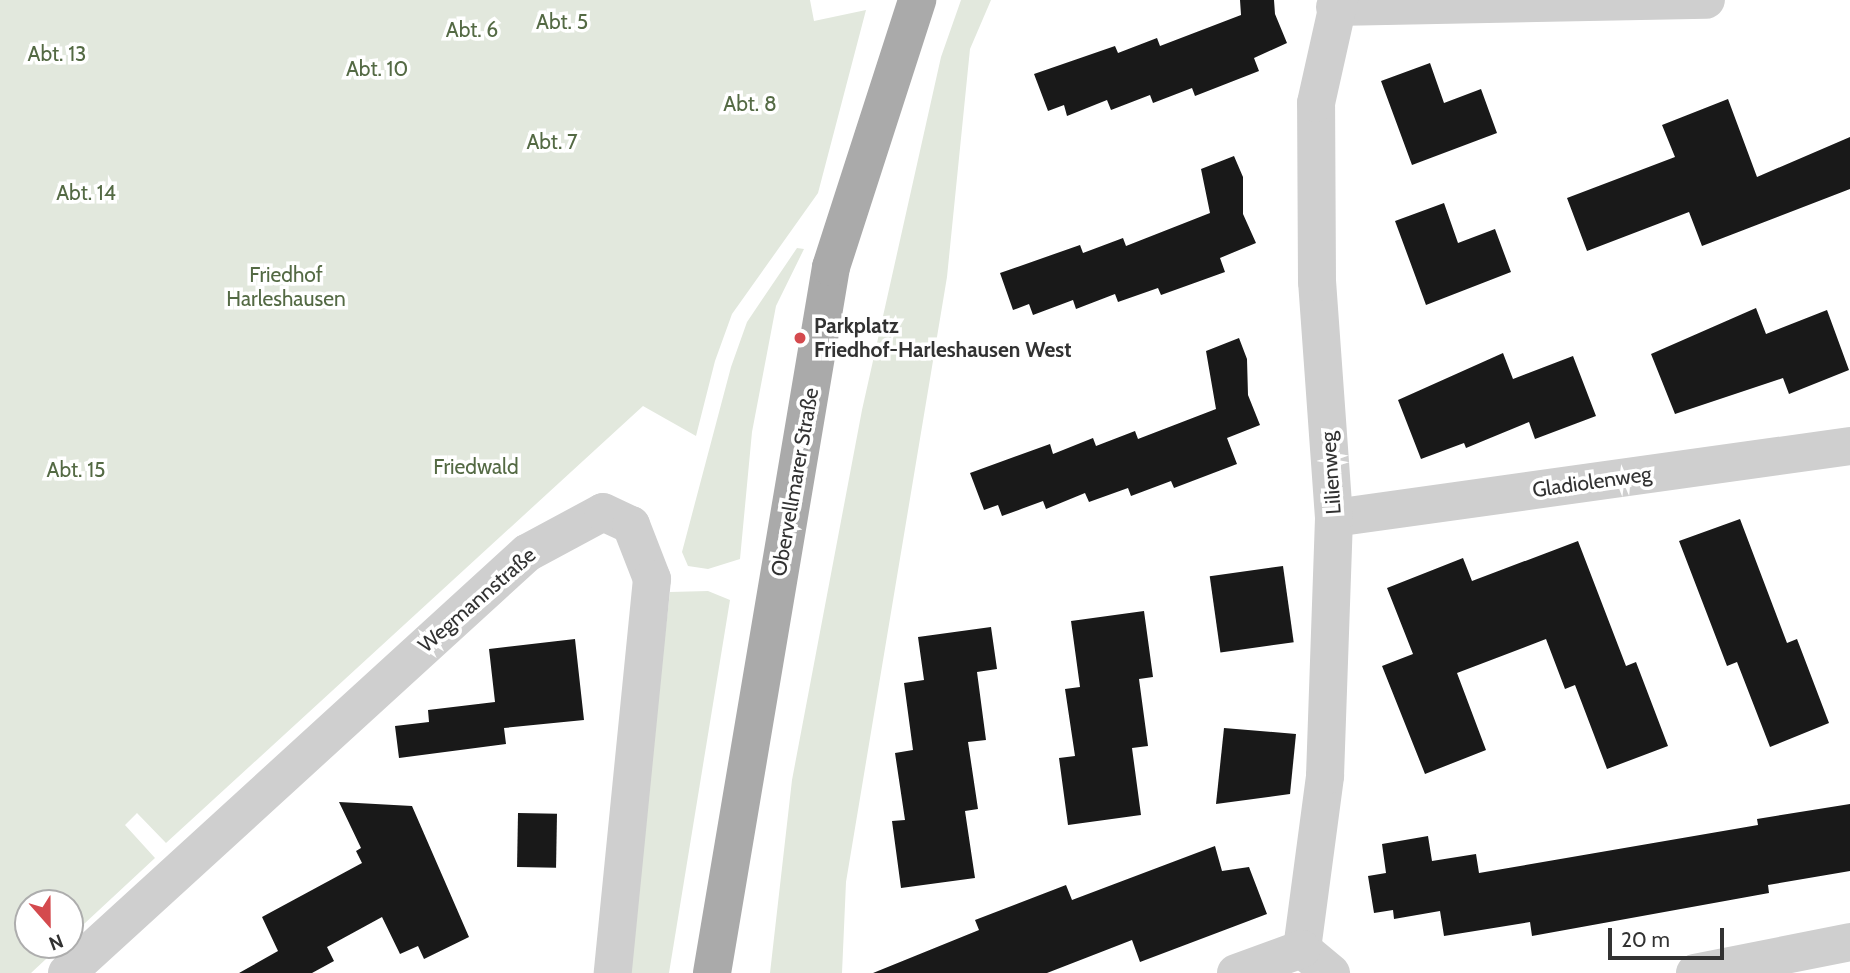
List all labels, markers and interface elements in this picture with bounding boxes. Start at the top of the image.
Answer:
park label: Abt. 5 [536,9,588,35]
park label: Abt. 6 [446,17,498,43]
park label: Abt. 13 [28,41,86,67]
park label: Abt. 10 [346,56,408,82]
park label: Abt. 8 [723,91,777,117]
park label: Abt. 7 [526,129,578,155]
park label: Abt. 14 [56,180,116,206]
park label: Friedhof Harleshausen [226,262,346,312]
place label: Parkplatz Friedhof-Harleshausen West [814,313,1071,363]
marker: Parkplatz Friedhof-Harleshausen West [792,330,808,346]
street label: Obervellmarer Straße [766,386,824,578]
street label: Lilienweg [1316,431,1346,515]
park label: Friedwald [433,454,519,480]
park label: Abt. 15 [47,457,105,483]
street label: Gladiolenweg [1531,461,1653,503]
street label: Wegmannstraße [413,542,541,658]
north arrow [14,889,84,959]
scale bar [1612,914,1728,958]
text: 20 m [1621,927,1670,952]
text: N [46,929,66,955]

